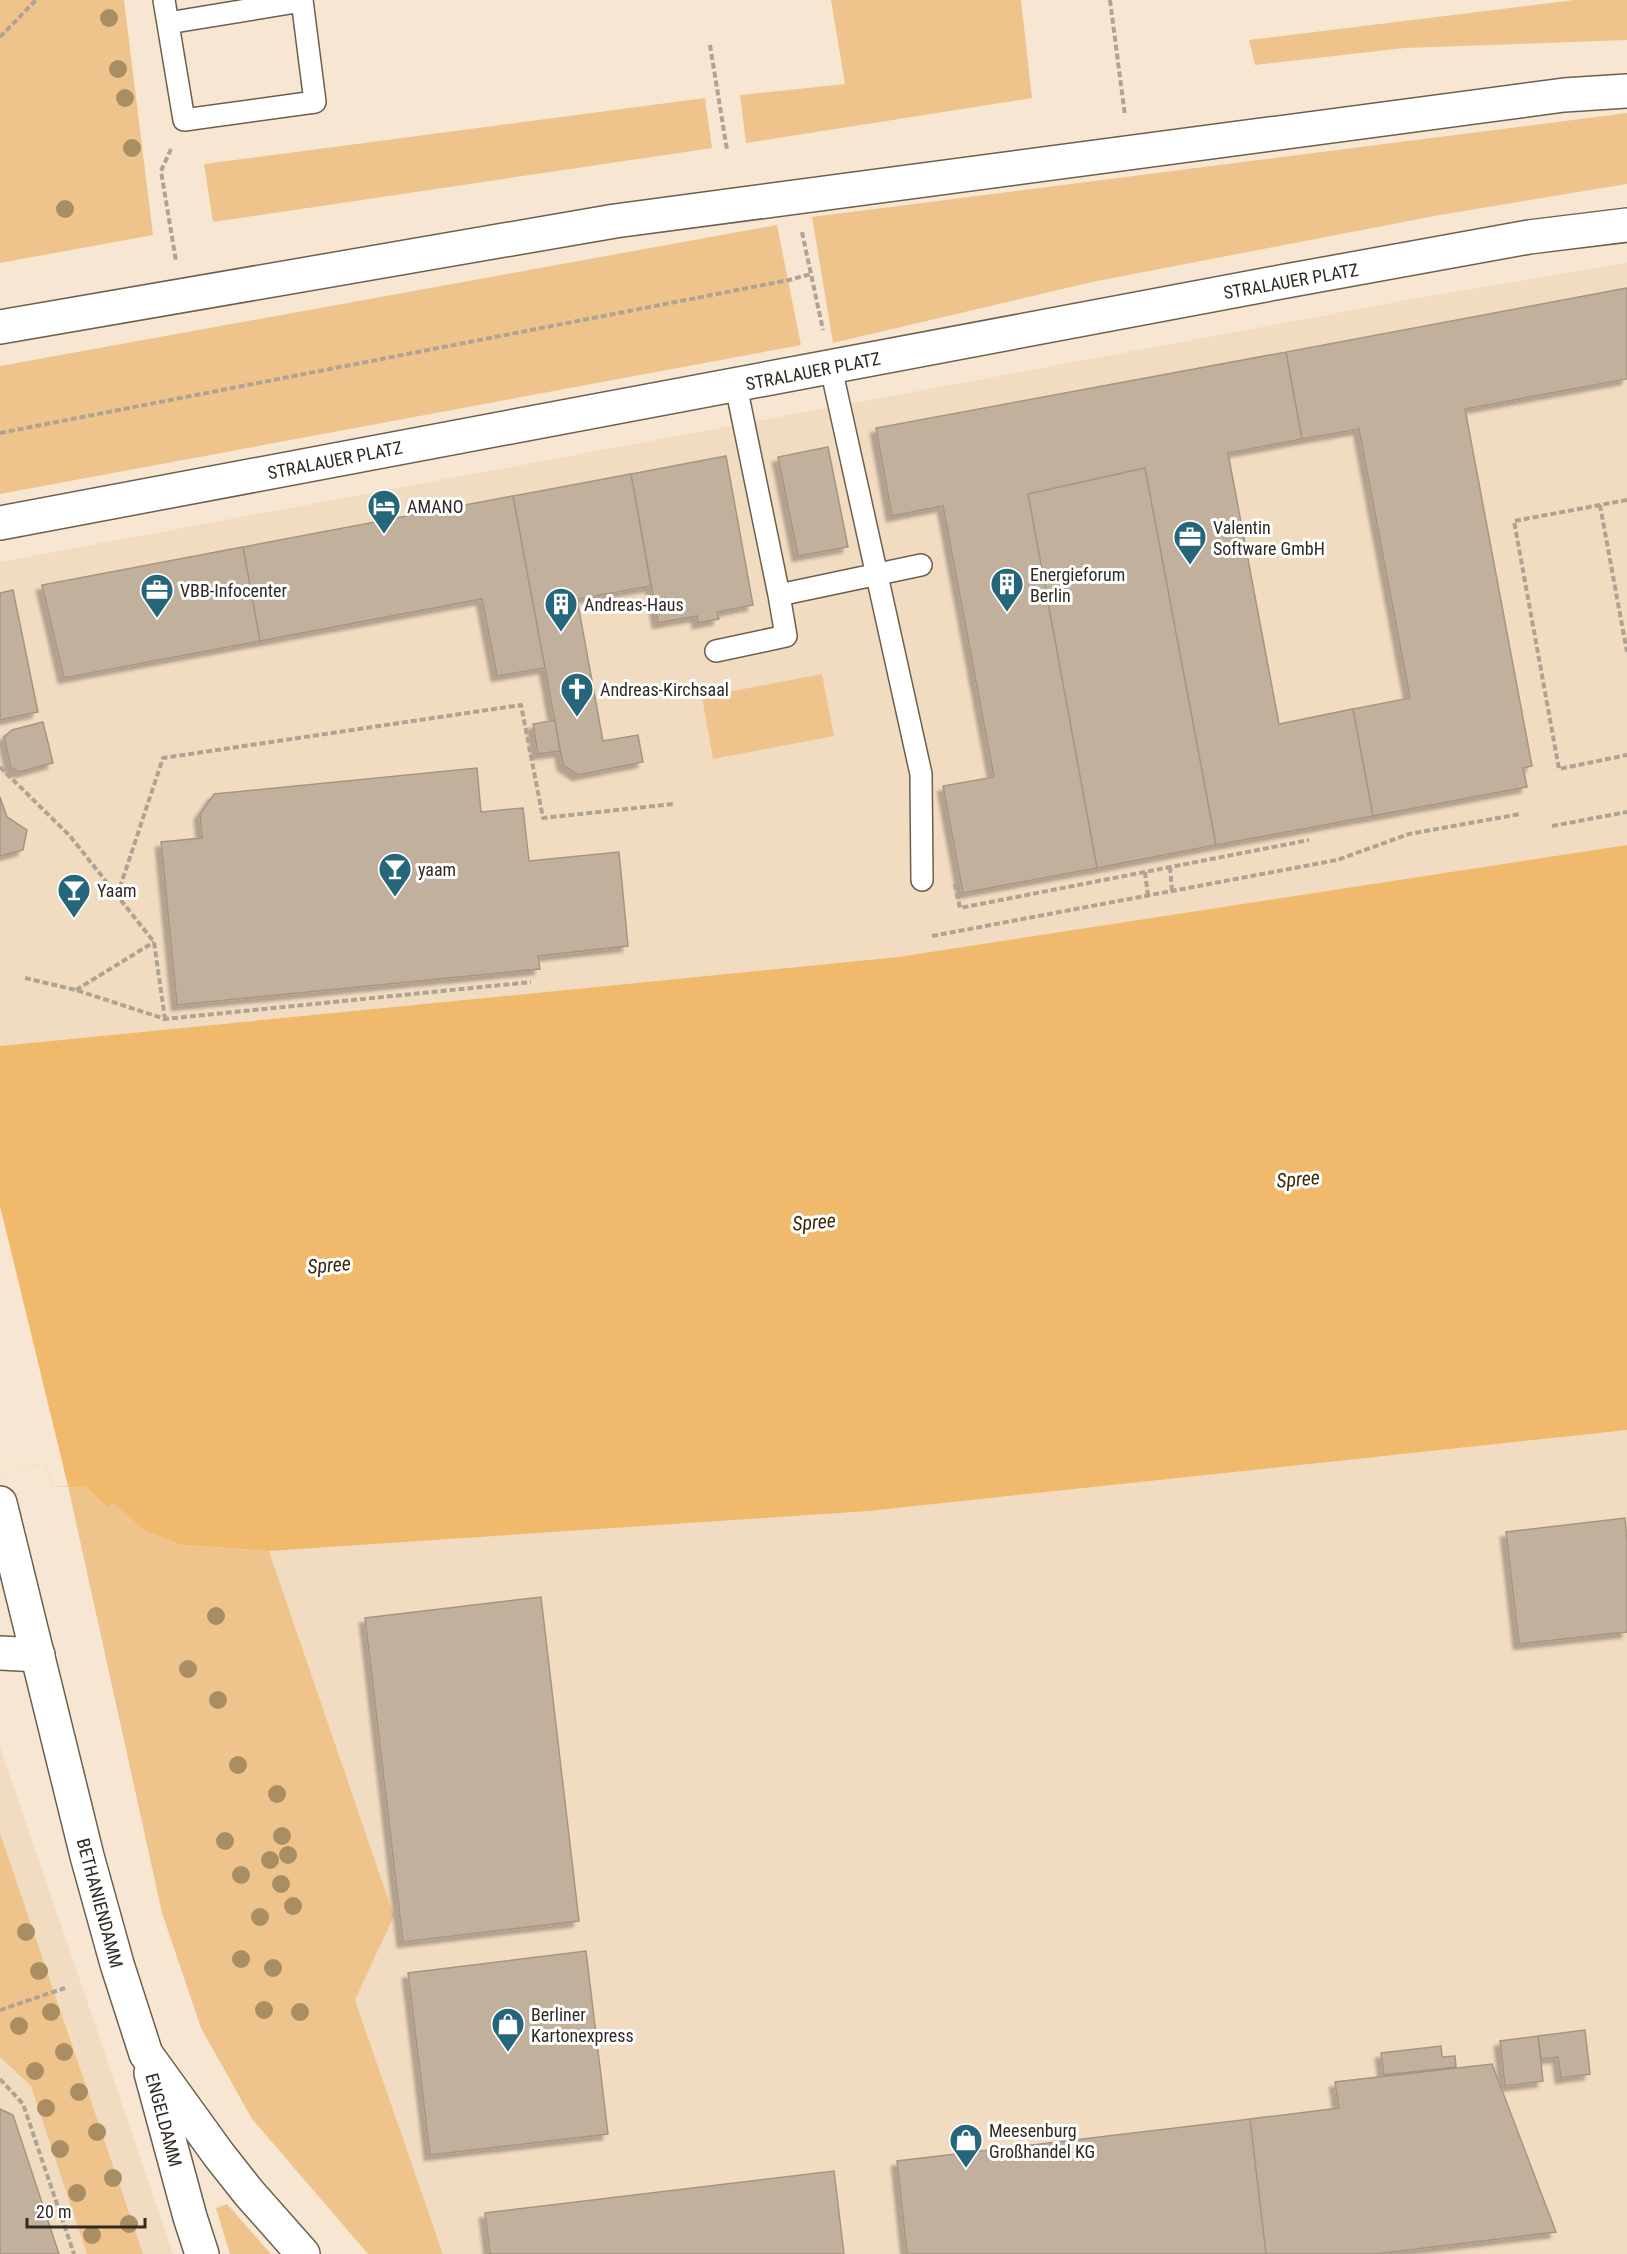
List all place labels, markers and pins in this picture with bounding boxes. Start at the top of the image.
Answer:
hotel icon: AMANO [366,488,402,535]
place label: AMANO [407,496,464,517]
place label: Valentin Software GmbH [1213,517,1325,559]
office icon: Valentin Software GmbH [1172,519,1208,566]
place label: Energieforum Berlin [1030,564,1125,606]
building icon: Energieforum Berlin [989,566,1025,613]
office icon: VBB-Infocenter [139,572,175,619]
place label: VBB-Infocenter [180,580,287,601]
building icon: Andreas-Haus [543,586,579,633]
place label: Andreas-Haus [584,594,684,615]
church icon: Andreas-Kirchsaal [559,671,595,718]
place label: Andreas-Kirchsaal [600,679,729,700]
bar icon: yaam [377,851,413,898]
place label: yaam [418,859,456,880]
bar icon: Yaam [56,872,92,919]
place label: Yaam [97,880,137,901]
place label: Berliner Kartonexpress [531,2004,634,2046]
shop icon: Berliner Kartonexpress [490,2006,526,2053]
place label: Meesenburg Großhandel KG [989,2120,1095,2162]
shop icon: Meesenburg Großhandel KG [948,2122,984,2169]

